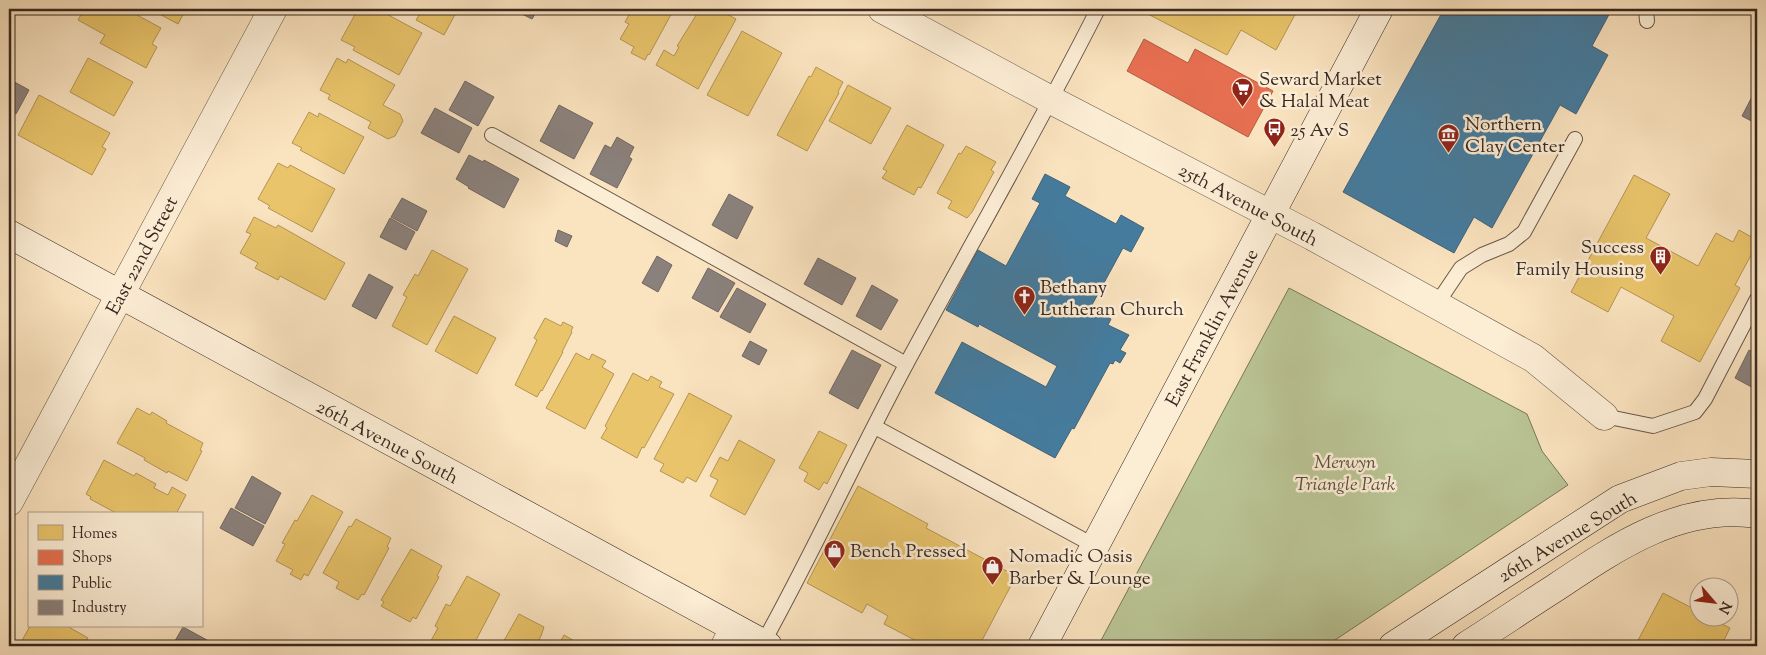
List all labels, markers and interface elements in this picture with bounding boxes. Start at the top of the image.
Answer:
place label: Seward Market & Halal Meat [1259,67,1382,116]
supermarket icon: Seward Market & Halal Meat [1231,77,1255,108]
place label: Northern Clay Center [1465,112,1565,161]
bus stop icon: 25 Av S [1262,117,1286,148]
place label: 25 Av S [1290,118,1349,145]
museum icon: Northern Clay Center [1437,122,1461,153]
street label: 25th Avenue South [1173,158,1323,254]
street label: East 22nd Street [101,192,186,320]
place label: Success Family Housing [1516,235,1644,284]
street label: East Franklin Avenue [1160,244,1266,412]
building icon: Success Family Housing [1648,245,1672,276]
place label: Bethany Lutheran Church [1040,275,1184,324]
church icon: Bethany Lutheran Church [1012,285,1036,316]
street label: 26th Avenue South [311,394,463,492]
park label: Merwyn Triangle Park [1295,450,1396,499]
street label: 26th Avenue South [1494,486,1643,590]
legend [28,512,202,628]
text: Homes [72,524,117,545]
shop icon: Bench Pressed [822,538,846,569]
place label: Bench Pressed [850,539,967,566]
place label: Nomadic Oasis Barber & Lounge [1009,544,1151,593]
text: Shops [72,548,112,569]
shop icon: Nomadic Oasis Barber & Lounge [981,554,1005,585]
text: Public [72,574,112,595]
north arrow [1688,578,1738,628]
text: Industry [72,598,127,619]
text: N [1712,598,1735,617]

